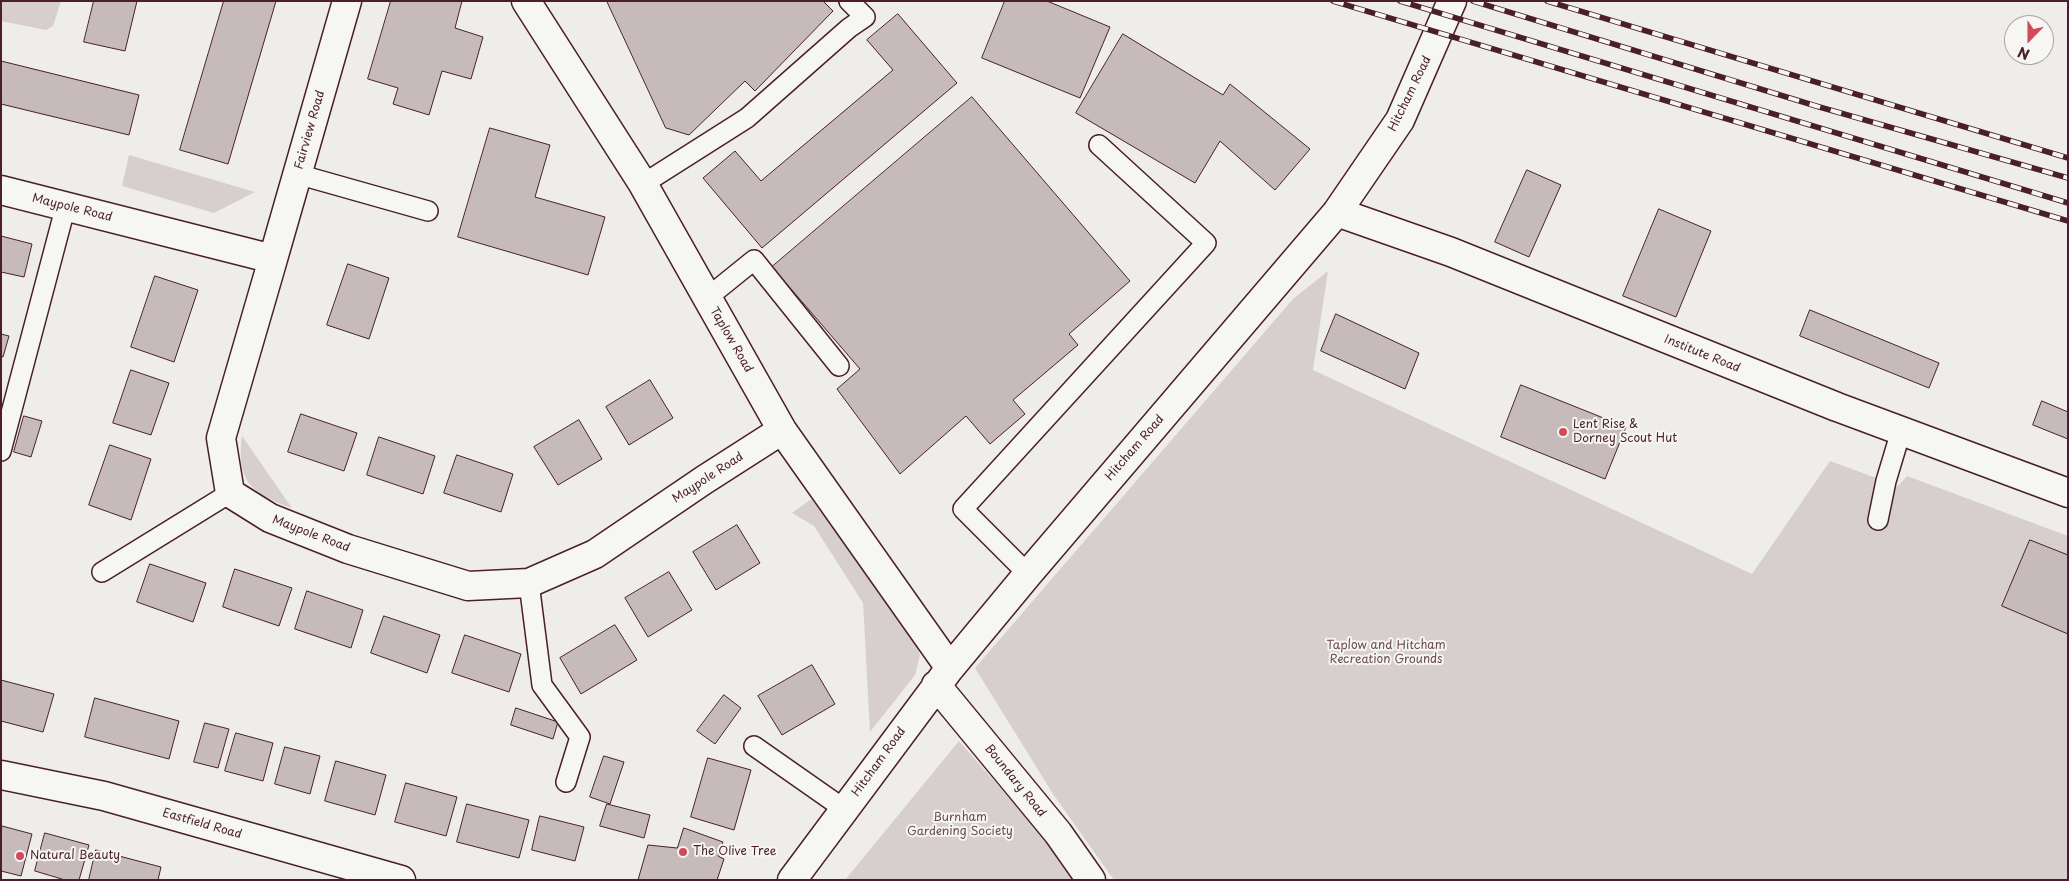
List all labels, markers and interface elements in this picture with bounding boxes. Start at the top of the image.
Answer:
north arrow [2004,15,2054,65]
text: N [2014,42,2033,65]
street label: Hitcham Road [1386,54,1434,134]
street label: Fairview Road [292,89,328,171]
street label: Maypole Road [30,191,114,225]
street label: Taplow Road [706,305,756,375]
street label: Institute Road [1662,332,1742,376]
street label: Hitcham Road [1103,412,1167,484]
place label: Lent Rise & Dorney Scout Hut [1573,418,1677,446]
marker: Lent Rise & Dorney Scout Hut [1557,426,1569,438]
street label: Maypole Road [670,450,746,506]
street label: Maypole Road [270,513,352,555]
park label: Taplow and Hitcham Recreation Grounds [1326,639,1446,667]
street label: Hitcham Road [849,725,909,799]
street label: Boundary Road [981,742,1049,820]
street label: Eastfield Road [161,806,243,842]
park label: Burnham Gardening Society [907,811,1013,839]
place label: The Olive Tree [693,845,776,859]
marker: The Olive Tree [677,846,689,858]
place label: Natural Beauty [30,849,120,863]
marker: Natural Beauty [14,850,26,862]

